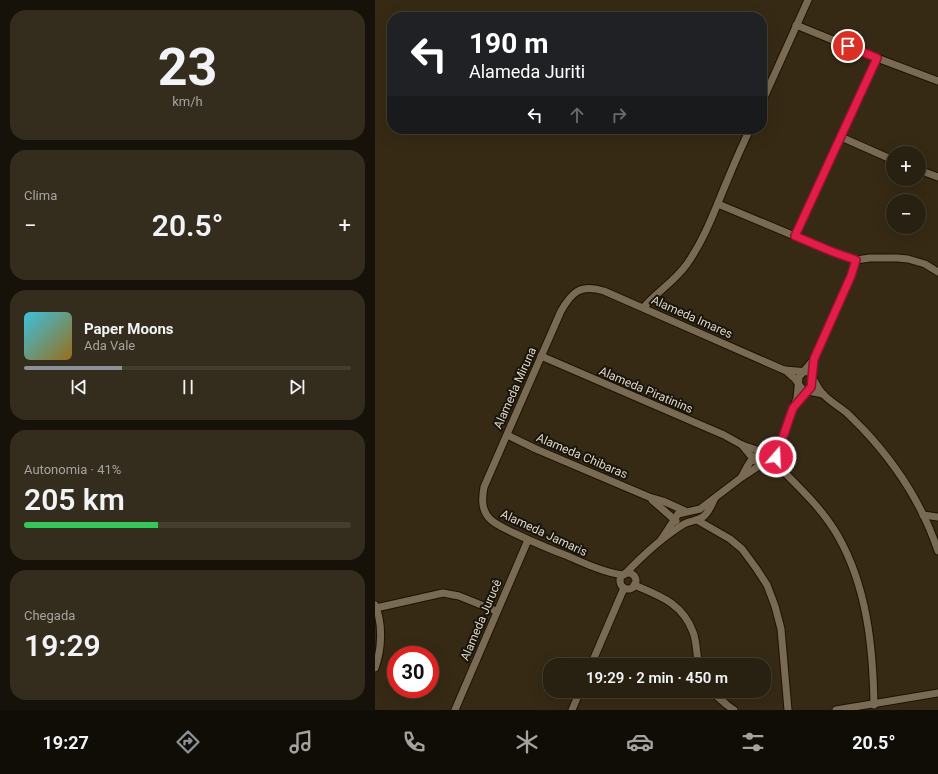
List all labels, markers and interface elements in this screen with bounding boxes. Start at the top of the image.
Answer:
text: 190 m [469,27,548,60]
icon: left [403,28,455,80]
pin [831,29,865,63]
icon: arrive [837,35,859,57]
text: 23 [158,37,217,98]
text: Alameda Juriti [469,61,585,82]
text: km/h [172,94,203,109]
icon: left [524,104,546,126]
icon: ahead [566,104,588,126]
icon: right [608,104,630,126]
map controls [886,146,926,234]
button: + [886,146,926,186]
text: Clima [24,188,57,203]
button: − [886,194,926,234]
text: 20.5° [152,208,223,243]
text: − [24,213,37,238]
text: + [339,213,351,238]
street label: Alameda Imares [649,293,735,341]
text: Paper Moons [84,320,174,338]
text: Ada Vale [84,338,135,353]
street label: Alameda Miruna [491,345,539,431]
street label: Alameda Piratinins [597,364,695,416]
icon: previous [68,376,90,398]
icon: pause [177,376,199,398]
icon: next [286,376,308,398]
street label: Alameda Chibaras [534,430,630,482]
position arrow [755,436,797,478]
text: Autonomia · 41% [24,462,121,477]
text: 205 km [24,482,125,517]
street label: Alameda Jamaris [499,507,589,559]
street label: Alameda Jurucê [458,577,504,663]
text: Chegada [24,608,75,623]
text: 19:29 [24,628,101,663]
speed limit sign: 30 [387,646,439,698]
text: 19:29 · 2 min · 450 m [586,669,728,687]
icon: directions [174,728,202,756]
icon: music [287,728,315,756]
icon: phone [400,728,428,756]
icon: climate [513,728,541,756]
icon: car [626,728,654,756]
icon: filters [739,728,767,756]
text: 19:27 [43,732,89,753]
text: 20.5° [852,732,895,753]

